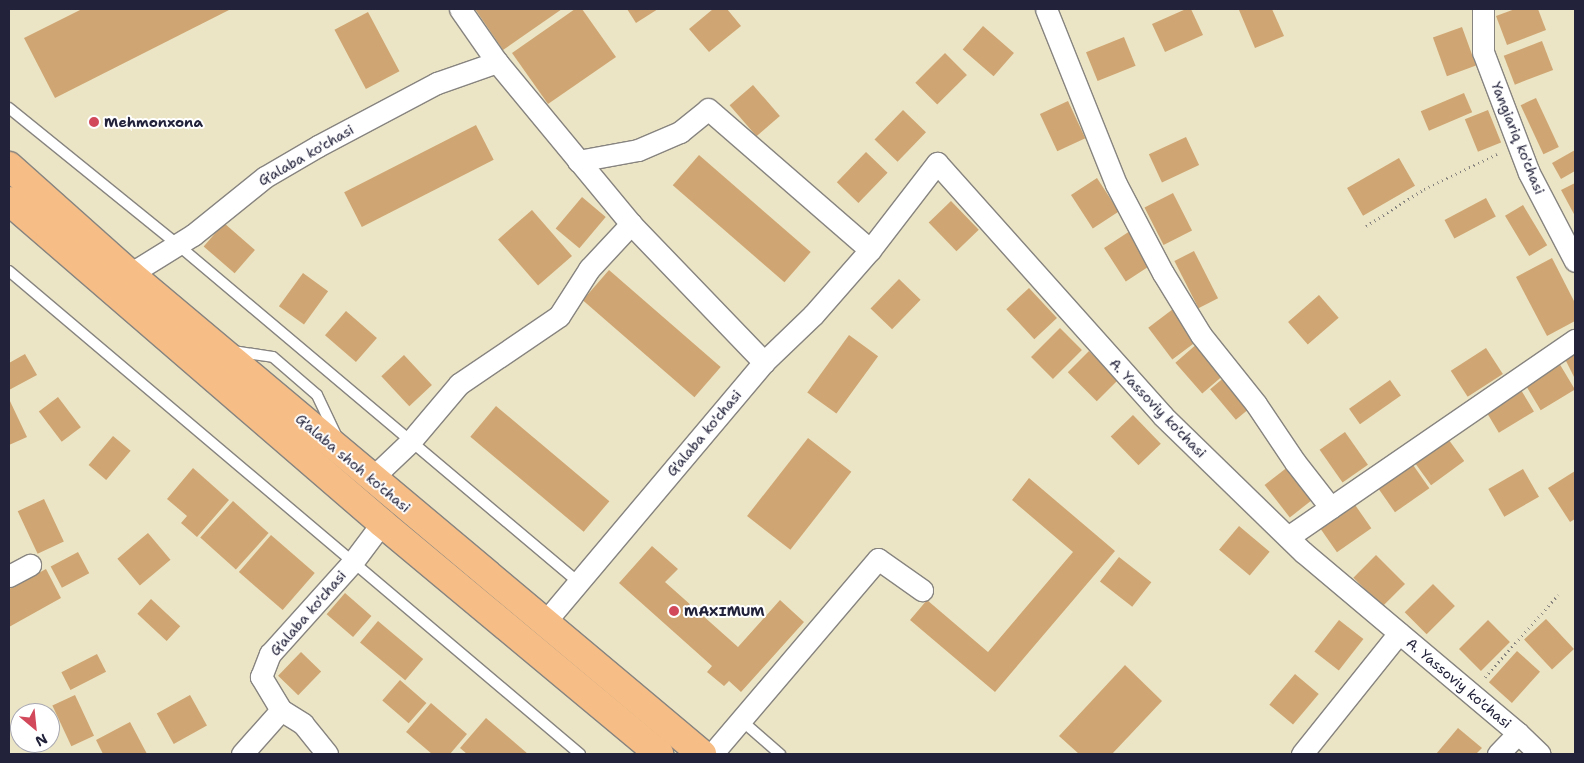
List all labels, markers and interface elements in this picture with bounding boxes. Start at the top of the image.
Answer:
street label: Yangiariq ko'chasi [1488,79,1548,197]
place label: Mehmonxona [104,114,203,130]
marker: Mehmonxona [88,116,100,128]
street label: G'alaba ko'chasi [255,121,357,189]
street label: A. Yassoviy ko'chasi [1106,355,1210,461]
street label: G'alaba ko'chasi [663,386,745,480]
street label: G'alaba shoh ko'chasi [292,410,414,516]
street label: G'alaba ko'chasi [266,567,350,659]
place label: MAXIMUM [684,603,765,619]
marker: MAXIMUM [668,605,680,617]
street label: A. Yassoviy ko'chasi [1403,634,1515,732]
north arrow [10,703,60,753]
text: N [32,730,51,751]

